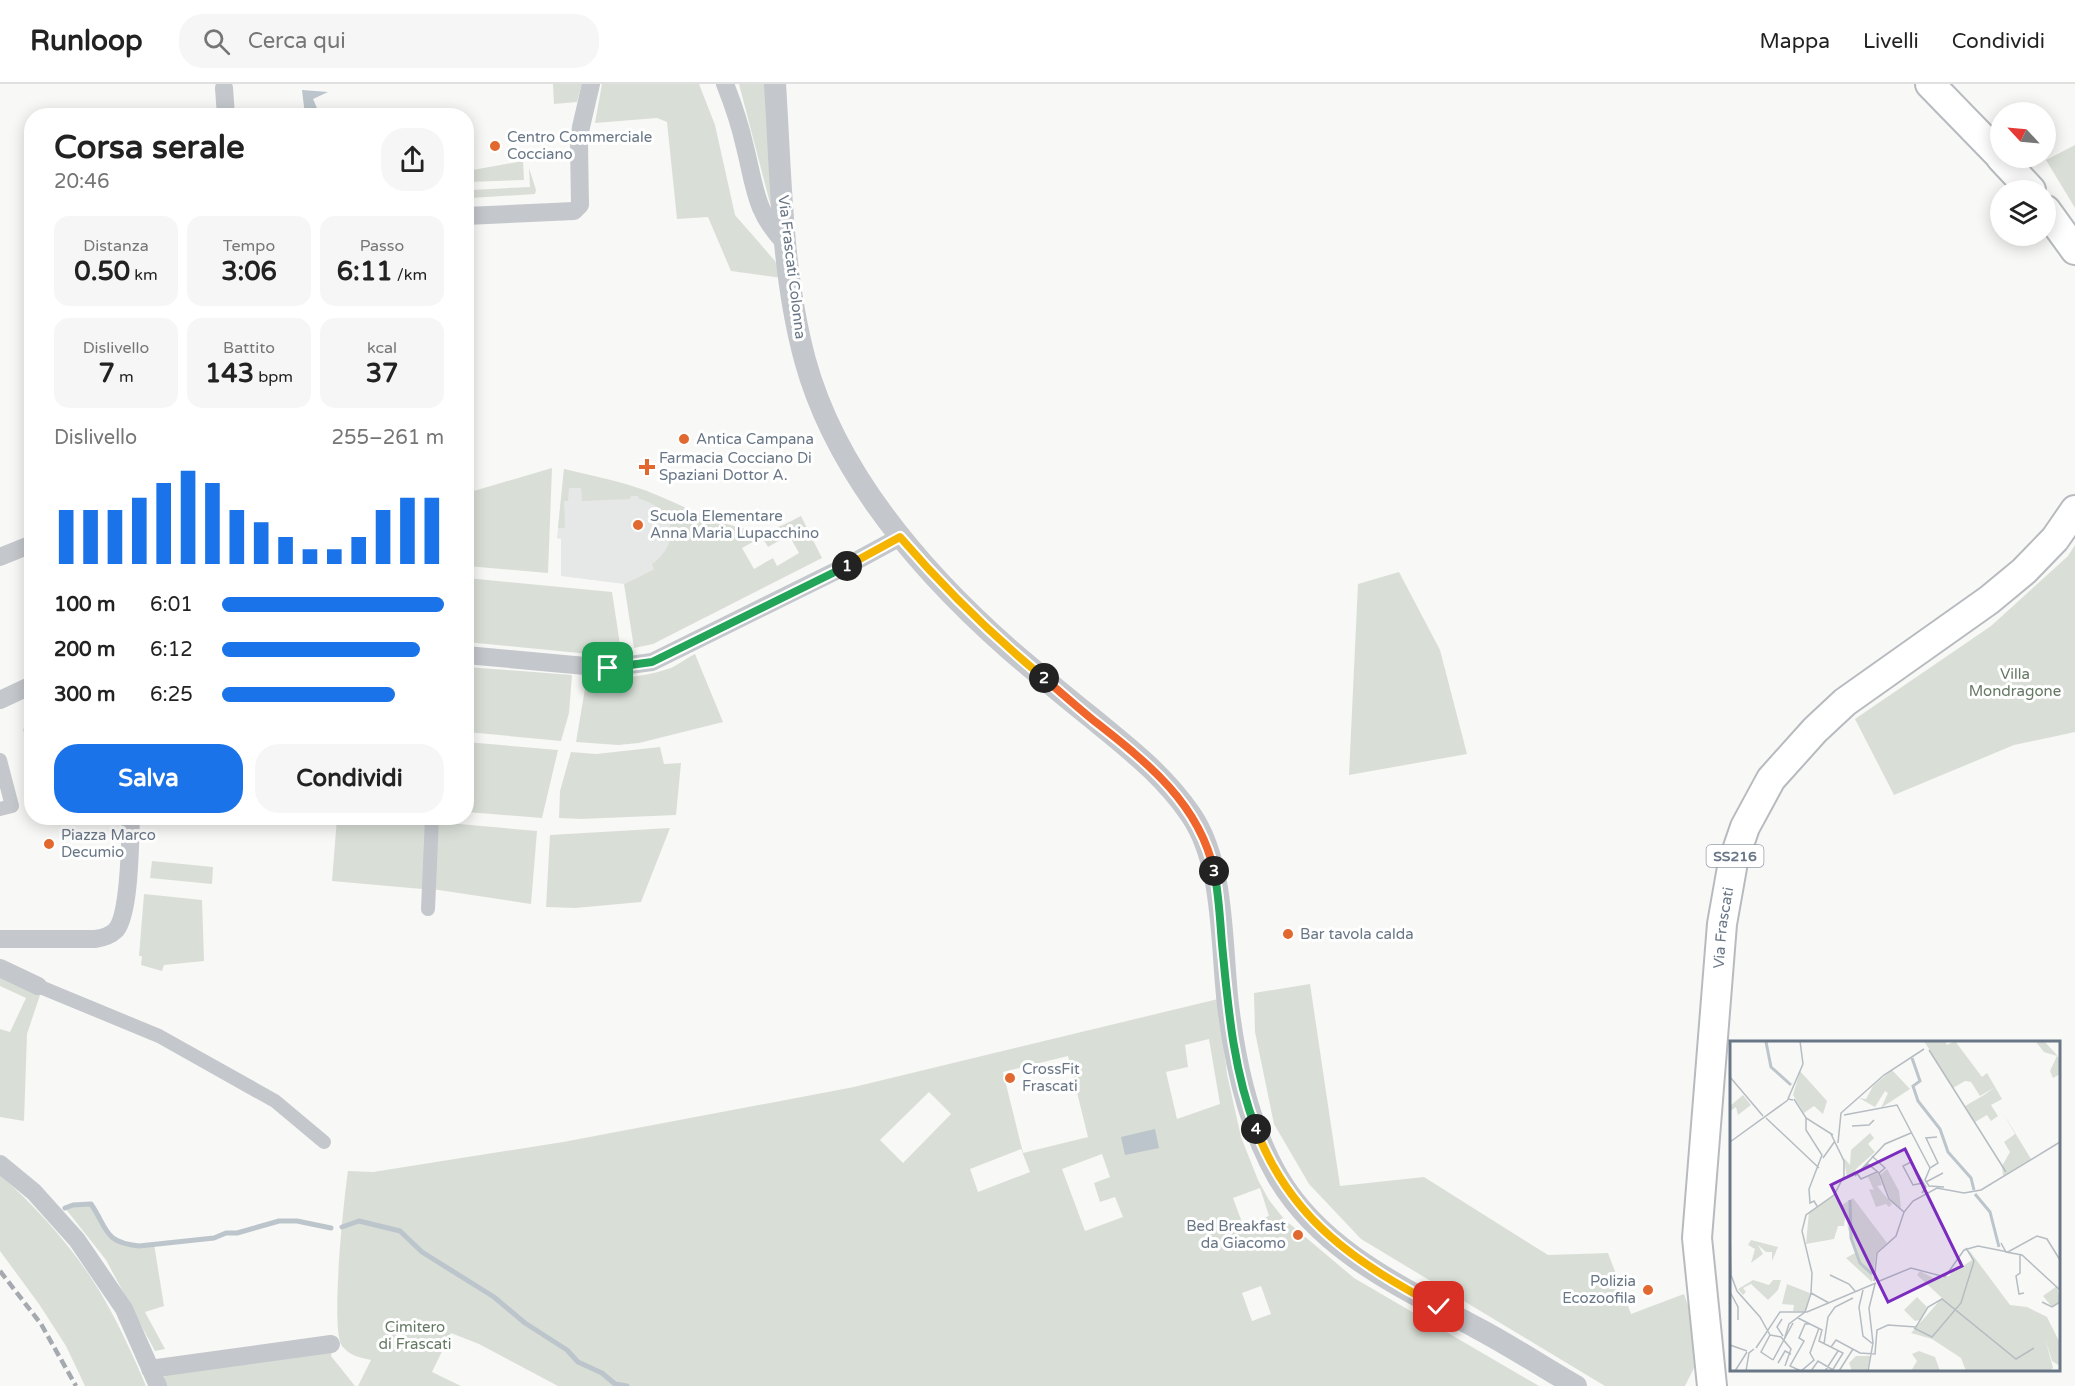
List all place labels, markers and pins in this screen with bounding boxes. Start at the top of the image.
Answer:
place label: Centro Commerciale Cocciano [507,128,652,163]
marker: Centro Commerciale Cocciano [488,139,502,153]
place label: Antica Campana [696,430,814,448]
marker: Antica Campana [677,432,691,446]
place label: Farmacia Cocciano Di Spaziani Dottor A. [659,449,812,484]
marker: Farmacia Cocciano Di Spaziani Dottor A. [640,460,654,474]
place label: Scuola Elementare Anna Maria Lupacchino [650,507,819,542]
marker: Scuola Elementare Anna Maria Lupacchino [631,518,645,532]
pin: 1 [832,551,862,581]
pin [582,642,633,693]
pin: 2 [1029,663,1059,693]
place label: Piazza Marco Decumio [61,826,156,861]
marker: Piazza Marco Decumio [42,837,56,851]
pin: 3 [1199,856,1229,886]
place label: Bar tavola calda [1300,925,1414,943]
marker: Bar tavola calda [1281,927,1295,941]
place label: CrossFit Frascati [1022,1060,1080,1095]
marker: CrossFit Frascati [1003,1071,1017,1085]
pin: 4 [1241,1114,1271,1144]
place label: Bed Breakfast da Giacomo [1186,1217,1286,1252]
marker: Bed Breakfast da Giacomo [1291,1228,1305,1242]
place label: Polizia Ecozoofila [1562,1272,1636,1307]
pin [1413,1281,1464,1332]
marker: Polizia Ecozoofila [1641,1283,1655,1297]

